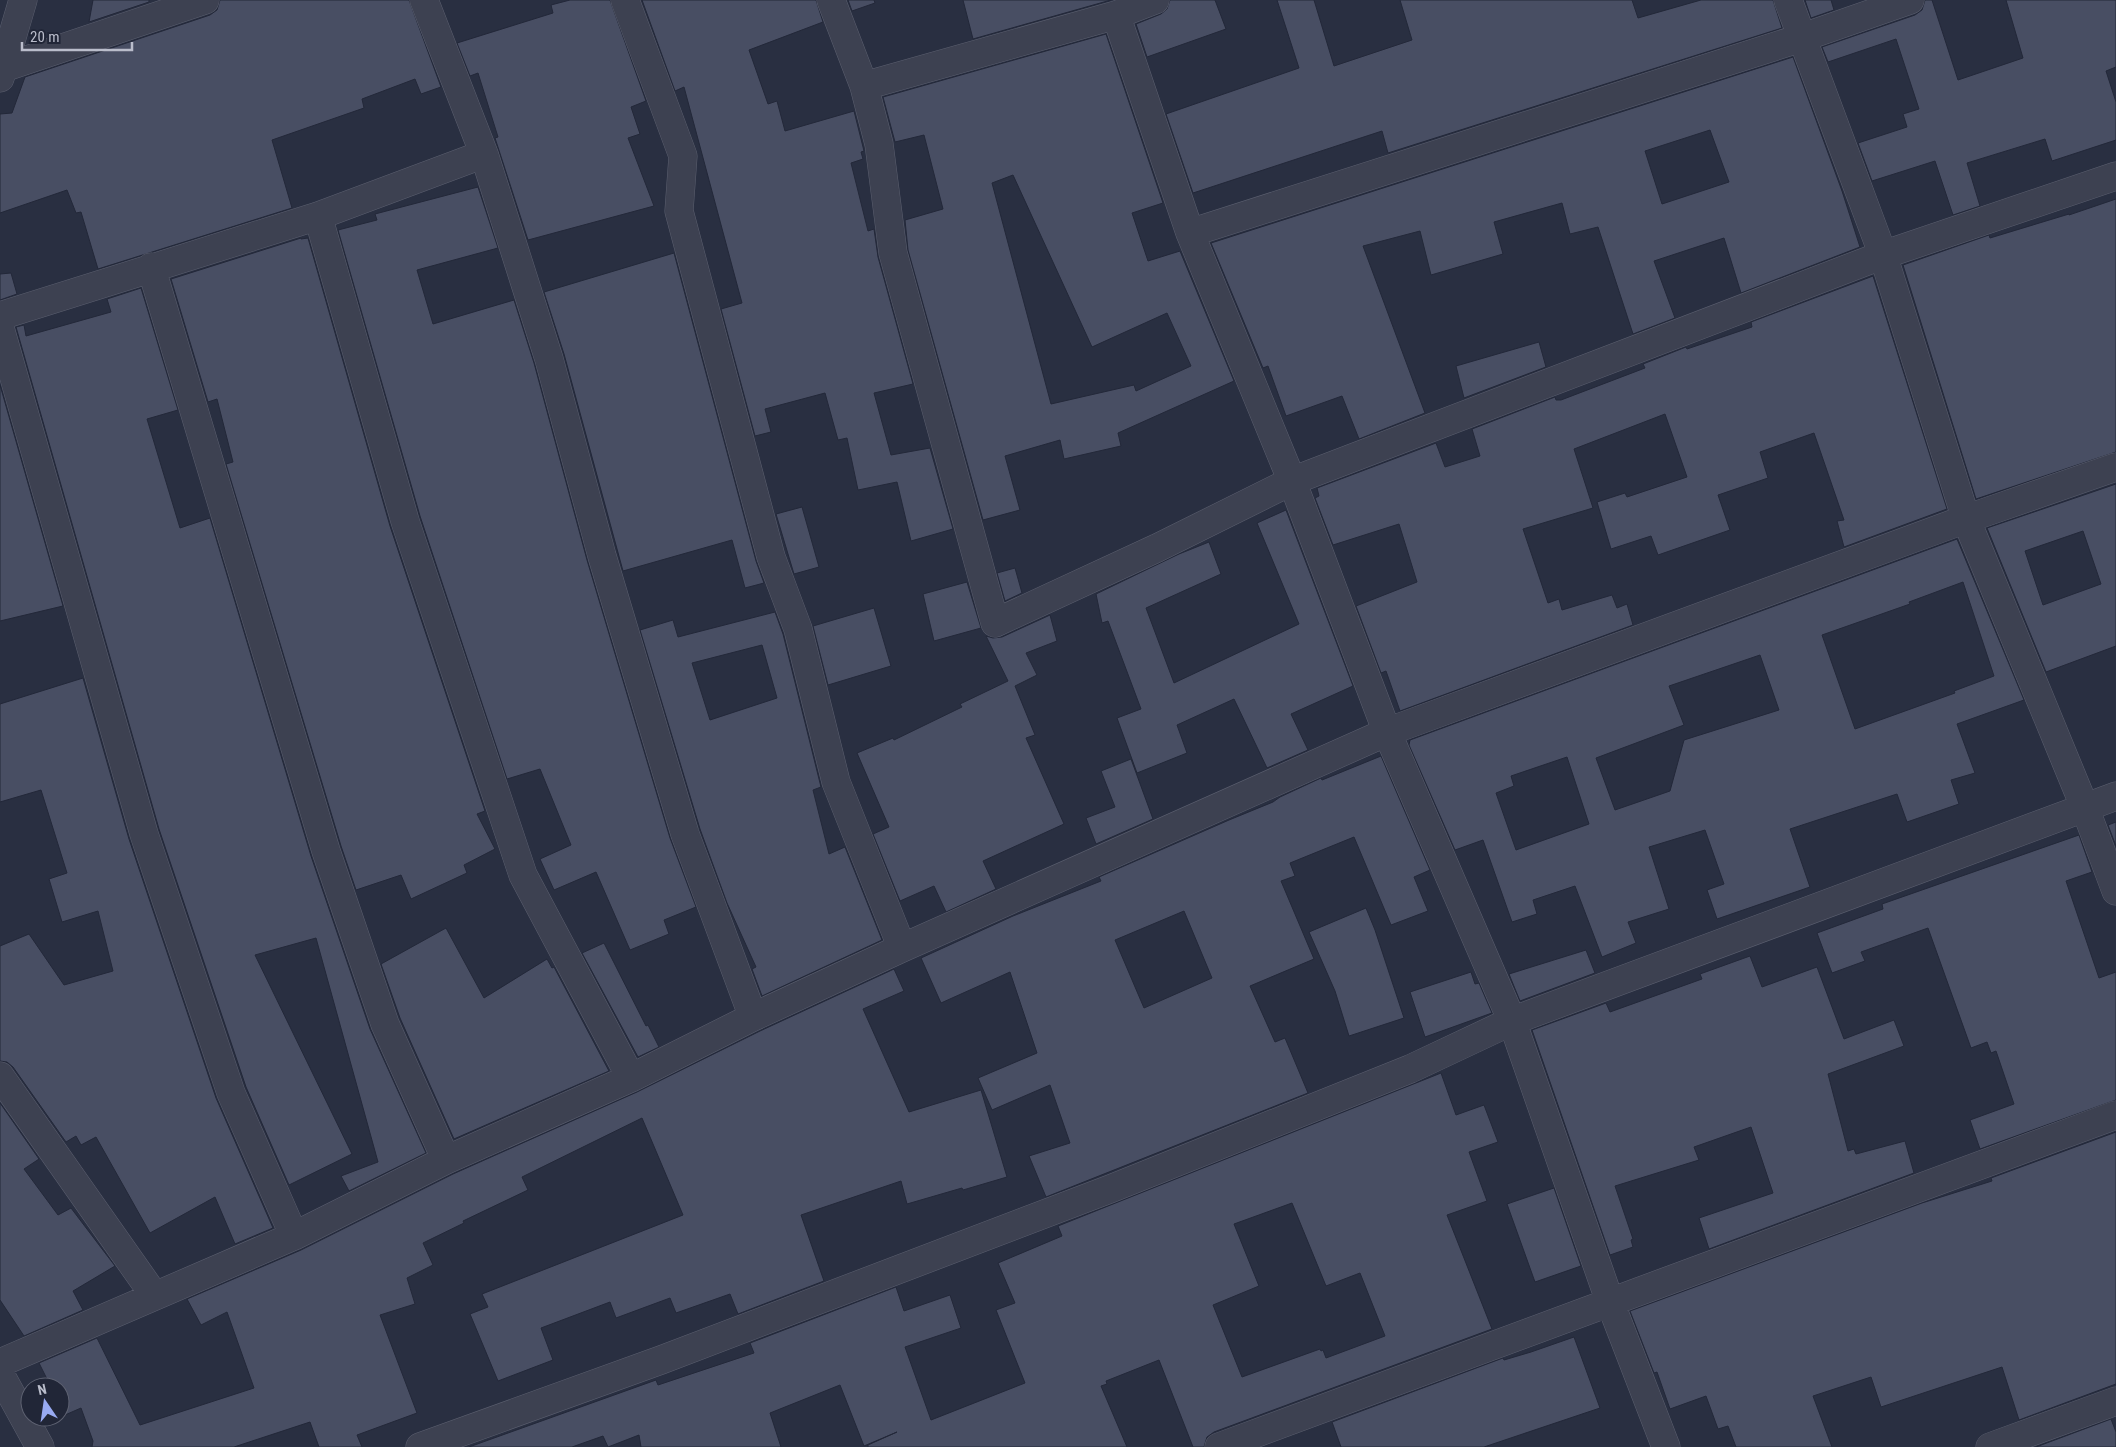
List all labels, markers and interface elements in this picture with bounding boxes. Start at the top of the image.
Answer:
scale bar [22,20,132,52]
text: 20 m [30,28,60,46]
north arrow [20,1377,70,1427]
text: N [36,1381,48,1398]

